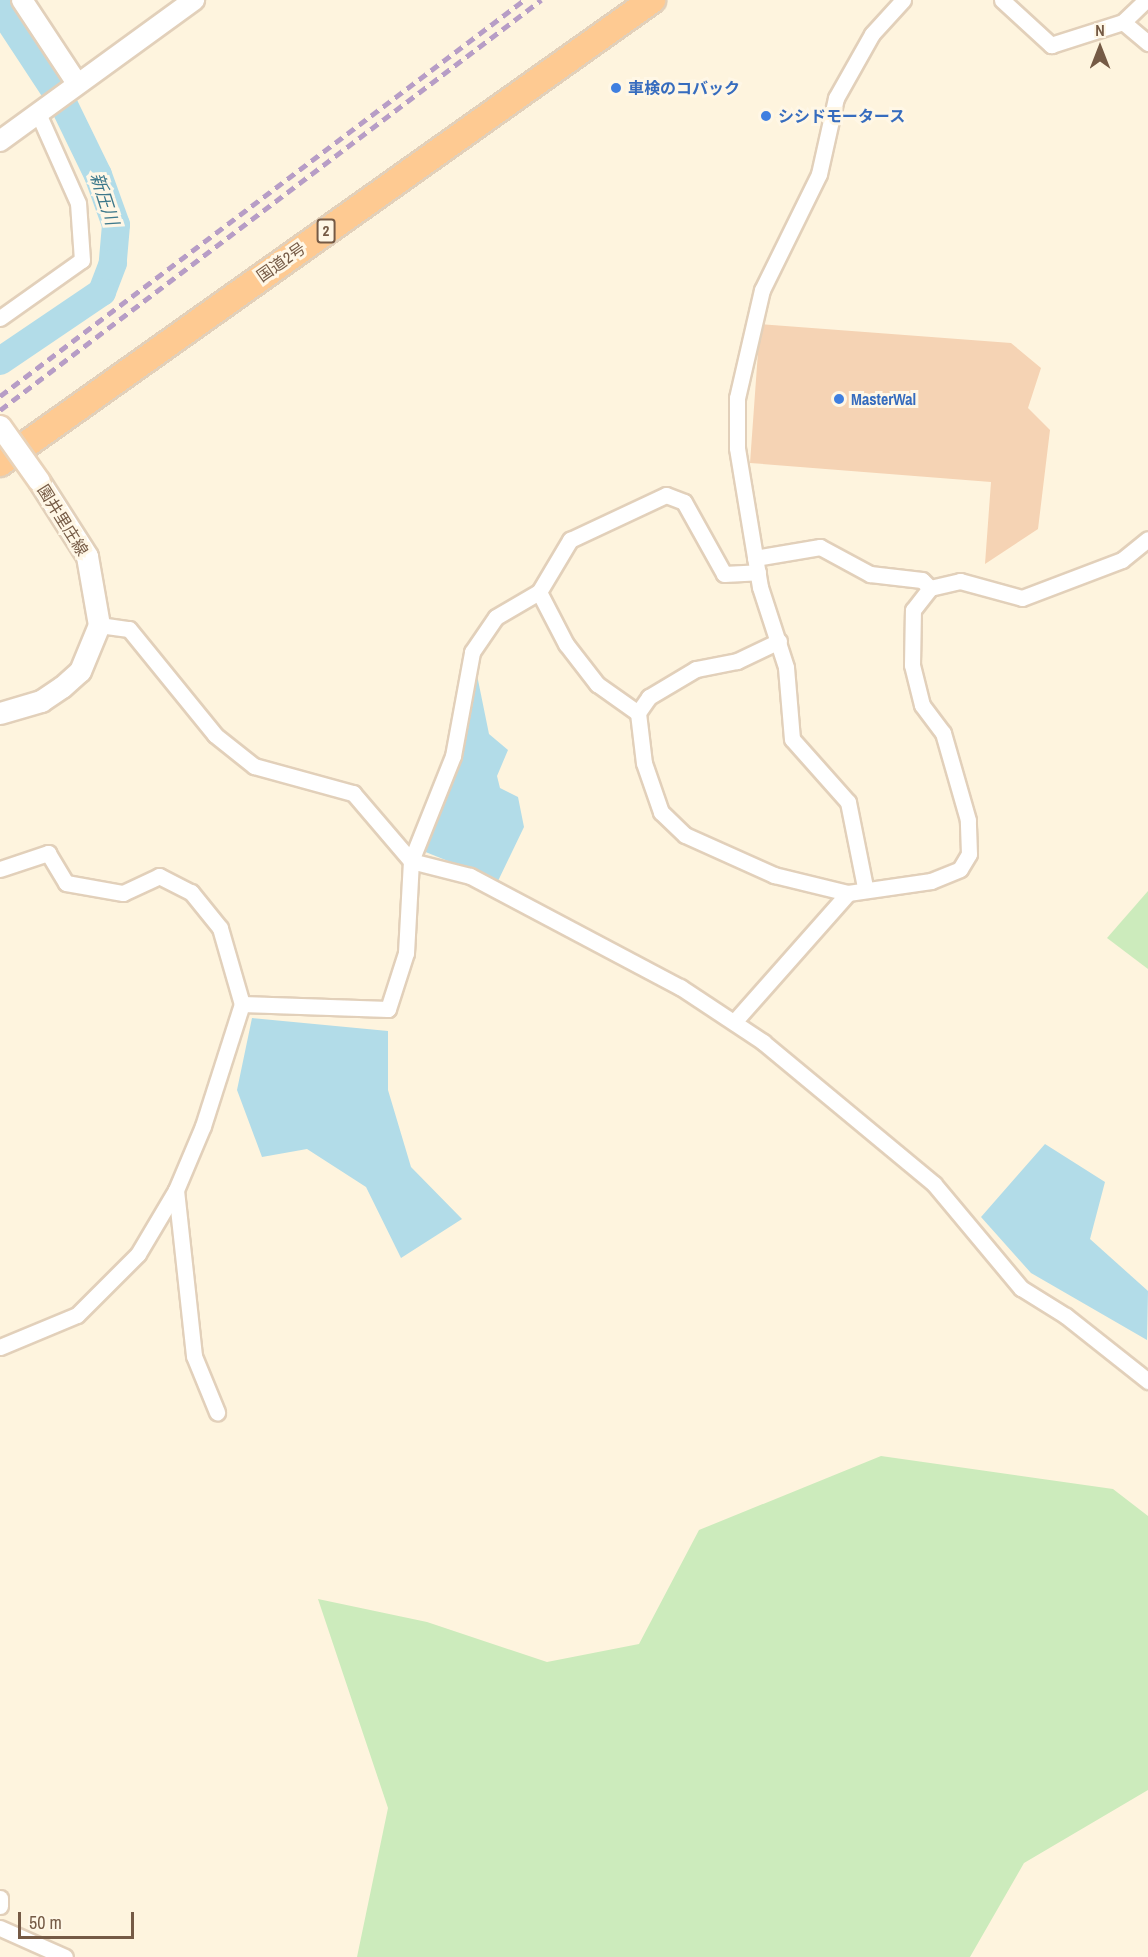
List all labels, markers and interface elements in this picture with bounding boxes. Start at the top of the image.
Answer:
north arrow [1070,18,1130,78]
text: N [1095,19,1105,41]
place label: 車検のコバック [628,78,740,98]
marker: 車検のコバック [609,81,623,95]
place label: シシドモータース [778,106,906,126]
marker: シシドモータース [759,109,773,123]
water label: 新圧川 [85,170,123,228]
road number: 2 [316,219,336,243]
street label: 国道2号 [253,238,309,286]
place label: MasterWal [851,389,916,409]
marker: MasterWal [832,392,846,406]
street label: 園井里庄線 [34,481,92,559]
scale bar [21,1900,136,1938]
text: 50 m [29,1910,62,1935]

